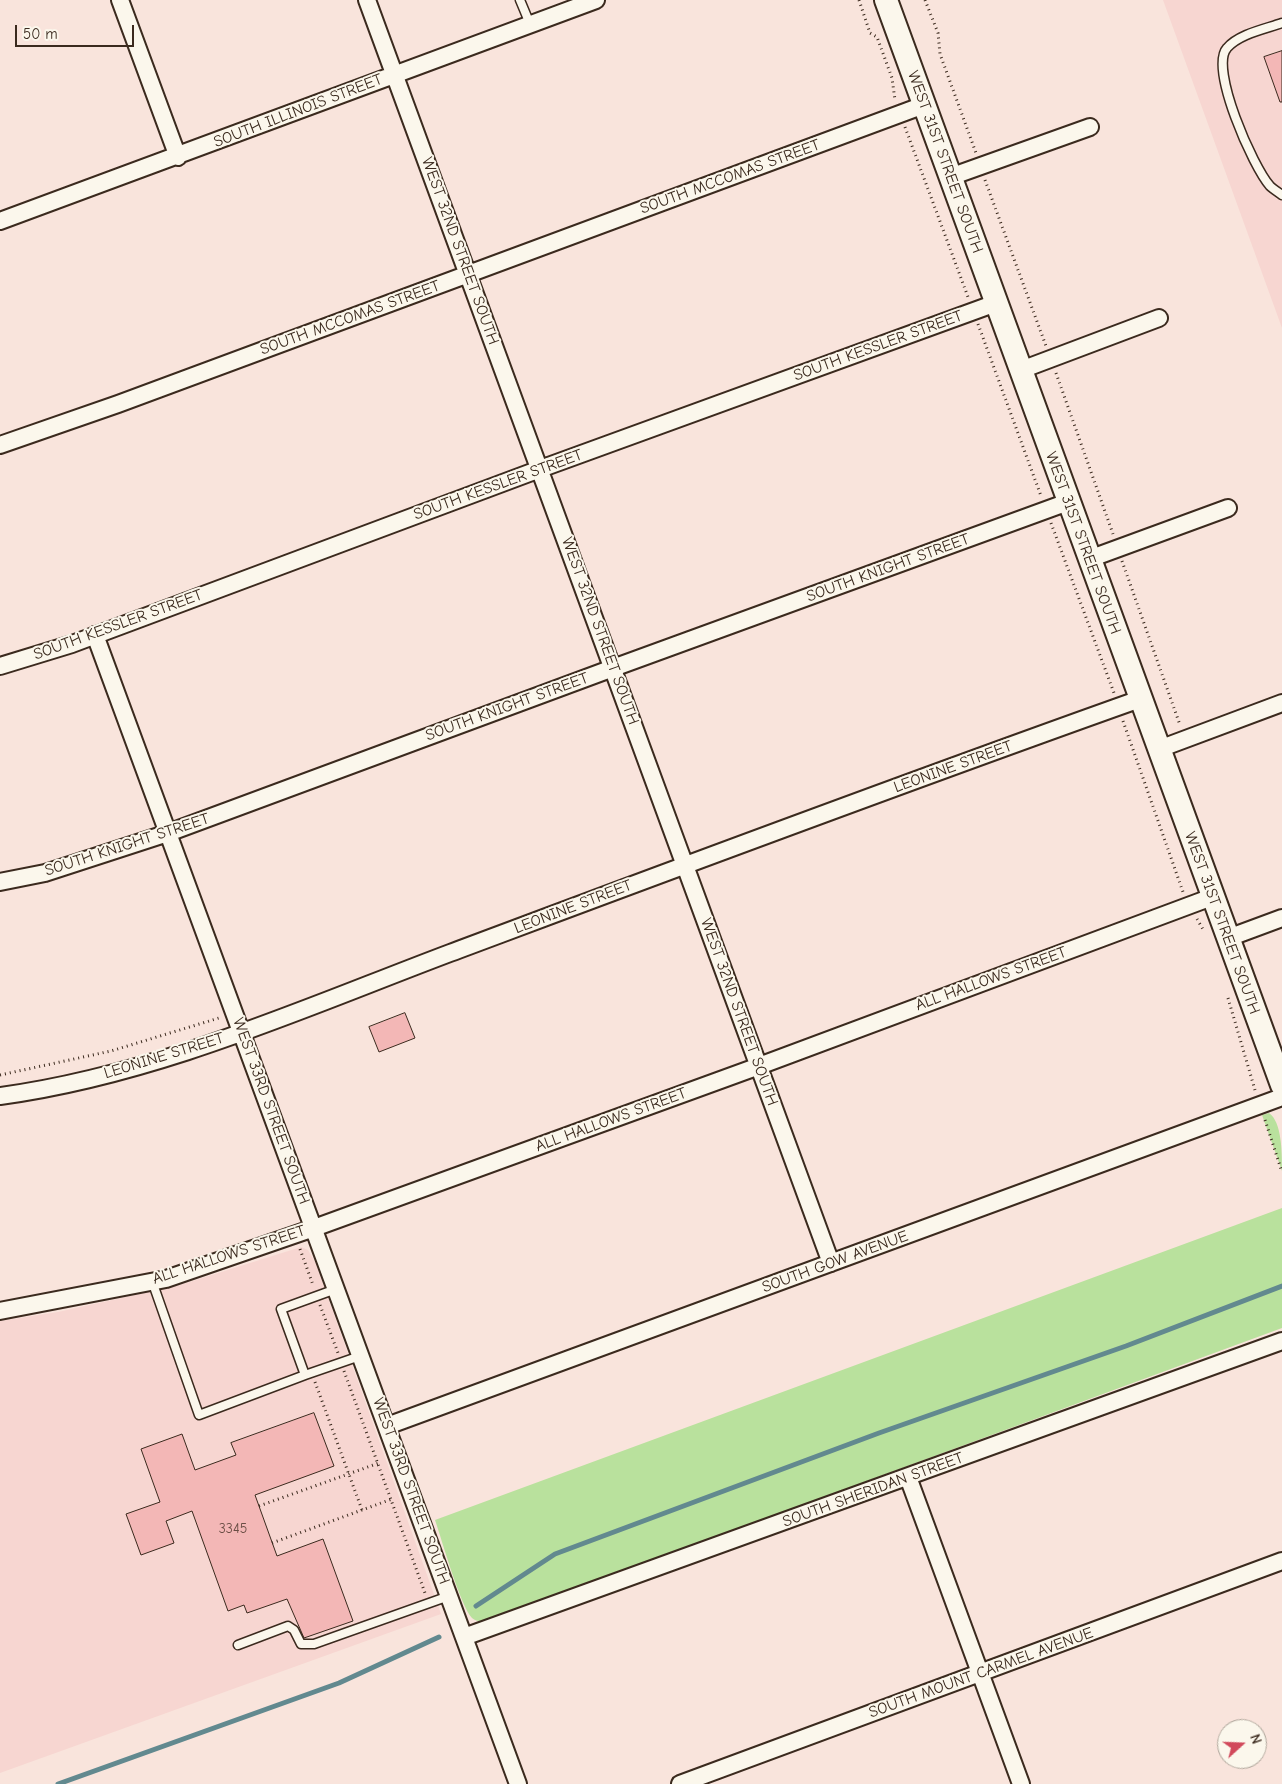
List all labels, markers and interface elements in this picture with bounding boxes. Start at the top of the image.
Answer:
scale bar [18,15,136,47]
text: 50 m [23,25,58,43]
street label: WEST 31ST STREET SOUTH [903,68,987,256]
street label: SOUTH ILLINOIS STREET [211,70,385,152]
street label: SOUTH MCCOMAS STREET [637,136,823,218]
street label: WEST 32ND STREET SOUTH [417,155,503,347]
street label: SOUTH MCCOMAS STREET [257,277,443,359]
street label: SOUTH KESSLER STREET [791,306,965,386]
street label: SOUTH KESSLER STREET [411,445,585,525]
street label: WEST 31ST STREET SOUTH [1041,449,1125,637]
street label: SOUTH KNIGHT STREET [804,530,972,606]
street label: WEST 32ND STREET SOUTH [557,535,643,727]
street label: SOUTH KESSLER STREET [31,585,205,665]
street label: SOUTH KNIGHT STREET [423,669,591,745]
street label: LEONINE STREET [891,737,1015,797]
street label: SOUTH KNIGHT STREET [42,809,212,881]
street label: WEST 31ST STREET SOUTH [1180,829,1264,1017]
street label: LEONINE STREET [511,876,635,938]
street label: WEST 32ND STREET SOUTH [696,916,782,1108]
street label: ALL HALLOWS STREET [913,943,1069,1015]
street label: WEST 33RD STREET SOUTH [228,1015,314,1207]
street label: LEONINE STREET [102,1029,226,1083]
street label: ALL HALLOWS STREET [533,1084,689,1156]
street label: ALL HALLOWS STREET [150,1221,308,1289]
street label: SOUTH GOW AVENUE [759,1227,911,1297]
street label: WEST 33RD STREET SOUTH [368,1395,454,1587]
street label: SOUTH SHERIDAN STREET [780,1448,966,1532]
house number: 3345 [219,1521,247,1537]
street label: SOUTH MOUNT CARMEL AVENUE [866,1623,1096,1723]
north arrow [1217,1719,1267,1769]
text: N [1246,1732,1265,1746]

